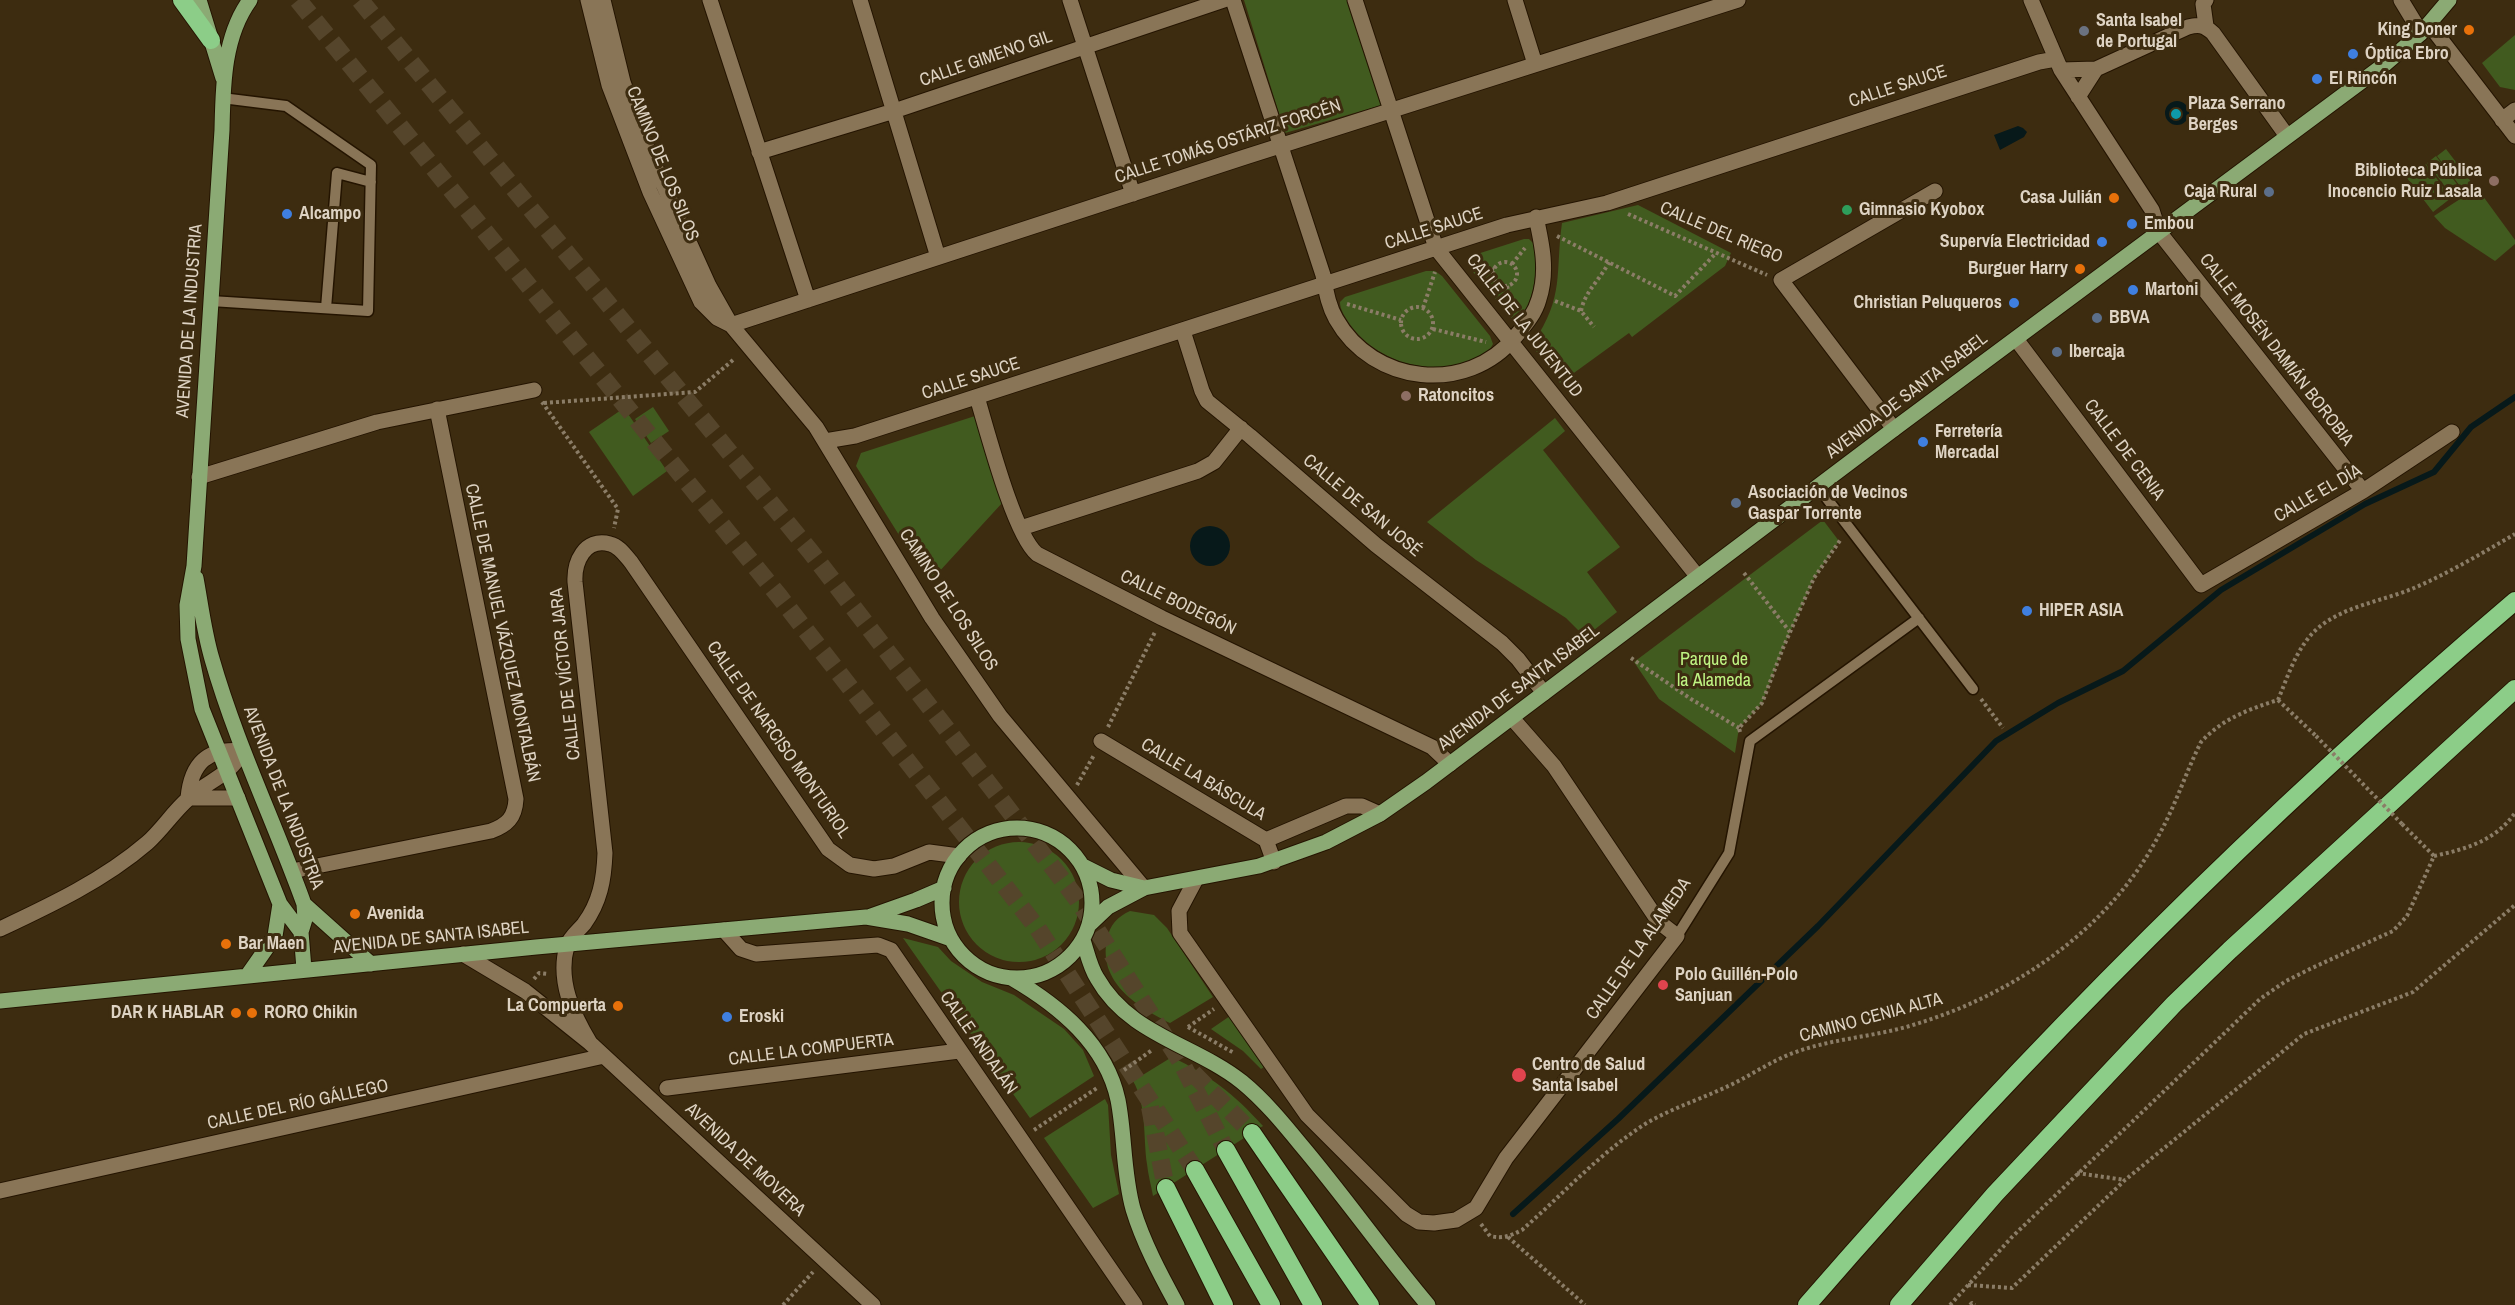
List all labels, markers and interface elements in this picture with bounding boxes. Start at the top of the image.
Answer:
place label: Santa Isabel de Portugal [2096,10,2182,52]
place label: King Doner [2377,19,2457,41]
marker: King Doner [2462,23,2476,37]
marker: Santa Isabel de Portugal [2077,24,2091,38]
street label: CALLE GIMENO GIL [917,26,1055,92]
place label: Óptica Ebro [2365,43,2449,65]
marker: Óptica Ebro [2346,47,2360,61]
street label: CALLE SAUCE [1846,61,1950,113]
place label: El Rincón [2329,68,2397,90]
marker: El Rincón [2310,72,2324,86]
street label: CAMINO DE LOS SILOS [621,84,703,244]
place label: Plaza Serrano Berges [2188,93,2286,136]
street label: CALLE TOMÁS OSTÁRIZ FORCÉN [1112,95,1344,189]
marker: Plaza Serrano Berges [2169,107,2183,121]
place label: Biblioteca Pública Inocencio Ruiz Lasala [2328,160,2482,202]
marker: Biblioteca Pública Inocencio Ruiz Lasala [2487,174,2501,188]
place label: Caja Rural [2184,181,2257,203]
marker: Caja Rural [2262,185,2276,199]
place label: Casa Julián [2020,187,2102,209]
marker: Casa Julián [2107,191,2121,205]
street label: CALLE DEL RIEGO [1656,197,1786,269]
place label: Gimnasio Kyobox [1859,199,1984,221]
place label: Alcampo [299,203,361,225]
street label: CALLE SAUCE [1382,203,1486,255]
marker: Gimnasio Kyobox [1840,203,1854,217]
marker: Alcampo [280,207,294,221]
place label: Embou [2144,213,2194,235]
marker: Embou [2125,217,2139,231]
street label: AVENIDA DE LA INDUSTRIA [172,223,208,419]
place label: Supervía Electricidad [1940,231,2090,253]
marker: Supervía Electricidad [2095,235,2109,249]
street label: CALLE DE LA JUVENTUD [1461,250,1587,402]
street label: CALLE MOSÉN DAMIÁN BOROBIA [2194,250,2358,450]
place label: Burguer Harry [1968,258,2068,280]
marker: Burguer Harry [2073,262,2087,276]
place label: Martoni [2145,279,2198,301]
marker: Martoni [2126,283,2140,297]
place label: Christian Peluqueros [1854,292,2002,314]
marker: Christian Peluqueros [2007,296,2021,310]
place label: BBVA [2109,307,2150,329]
marker: BBVA [2090,311,2104,325]
street label: AVENIDA DE SANTA ISABEL [1822,328,1992,464]
place label: Ibercaja [2069,341,2125,363]
marker: Ibercaja [2050,345,2064,359]
street label: CALLE SAUCE [919,353,1023,405]
place label: Ratoncitos [1418,385,1494,407]
marker: Ratoncitos [1399,389,1413,403]
street label: CALLE DE CENIA [2079,395,2169,505]
place label: Ferretería Mercadal [1935,421,2002,464]
marker: Ferretería Mercadal [1916,435,1930,449]
street label: CALLE DE SAN JOSÉ [1298,450,1426,562]
street label: CALLE EL DÍA [2270,460,2366,528]
street label: CALLE DE MANUEL VÁZQUEZ MONTALBÁN [460,482,544,784]
place label: Asociación de Vecinos Gaspar Torrente [1748,482,1908,524]
marker: Asociación de Vecinos Gaspar Torrente [1729,496,1743,510]
street label: CAMINO DE LOS SILOS [894,525,1002,675]
street label: CALLE BODEGÓN [1116,566,1240,640]
street label: CALLE DE VÍCTOR JARA [546,587,586,761]
place label: HIPER ASIA [2039,600,2123,622]
marker: HIPER ASIA [2020,604,2034,618]
street label: AVENIDA DE SANTA ISABEL [1434,620,1604,756]
street label: CALLE DE NARCISO MONTURIOL [702,637,854,843]
park label: Parque de la Alameda [1677,649,1751,692]
street label: AVENIDA DE LA INDUSTRIA [238,704,328,892]
street label: CALLE LA BÁSCULA [1137,734,1269,826]
street label: CALLE DE LA ALAMEDA [1582,874,1696,1024]
place label: Avenida [367,903,424,925]
marker: Avenida [348,907,362,921]
street label: AVENIDA DE SANTA ISABEL [332,917,530,959]
place label: Bar Maen [238,933,304,955]
marker: Bar Maen [219,937,233,951]
place label: Polo Guillén-Polo Sanjuan [1675,964,1798,1006]
marker: Polo Guillén-Polo Sanjuan [1656,978,1670,992]
street label: CALLE ANDALÁN [935,987,1021,1099]
street label: CAMINO CENIA ALTA [1797,989,1945,1047]
place label: La Compuerta [507,995,606,1017]
marker: La Compuerta [611,999,625,1013]
place label: DAR K HABLAR [111,1002,224,1024]
place label: RORO Chikin [264,1002,357,1024]
marker: DAR K HABLAR [229,1006,243,1020]
marker: RORO Chikin [245,1006,259,1020]
place label: Eroski [739,1006,784,1028]
marker: Eroski [720,1010,734,1024]
street label: CALLE LA COMPUERTA [727,1029,895,1071]
place label: Centro de Salud Santa Isabel [1532,1054,1645,1096]
marker: Centro de Salud Santa Isabel [1510,1066,1528,1084]
street label: CALLE DEL RÍO GÁLLEGO [205,1075,391,1135]
street label: AVENIDA DE MOVERA [680,1099,810,1221]

